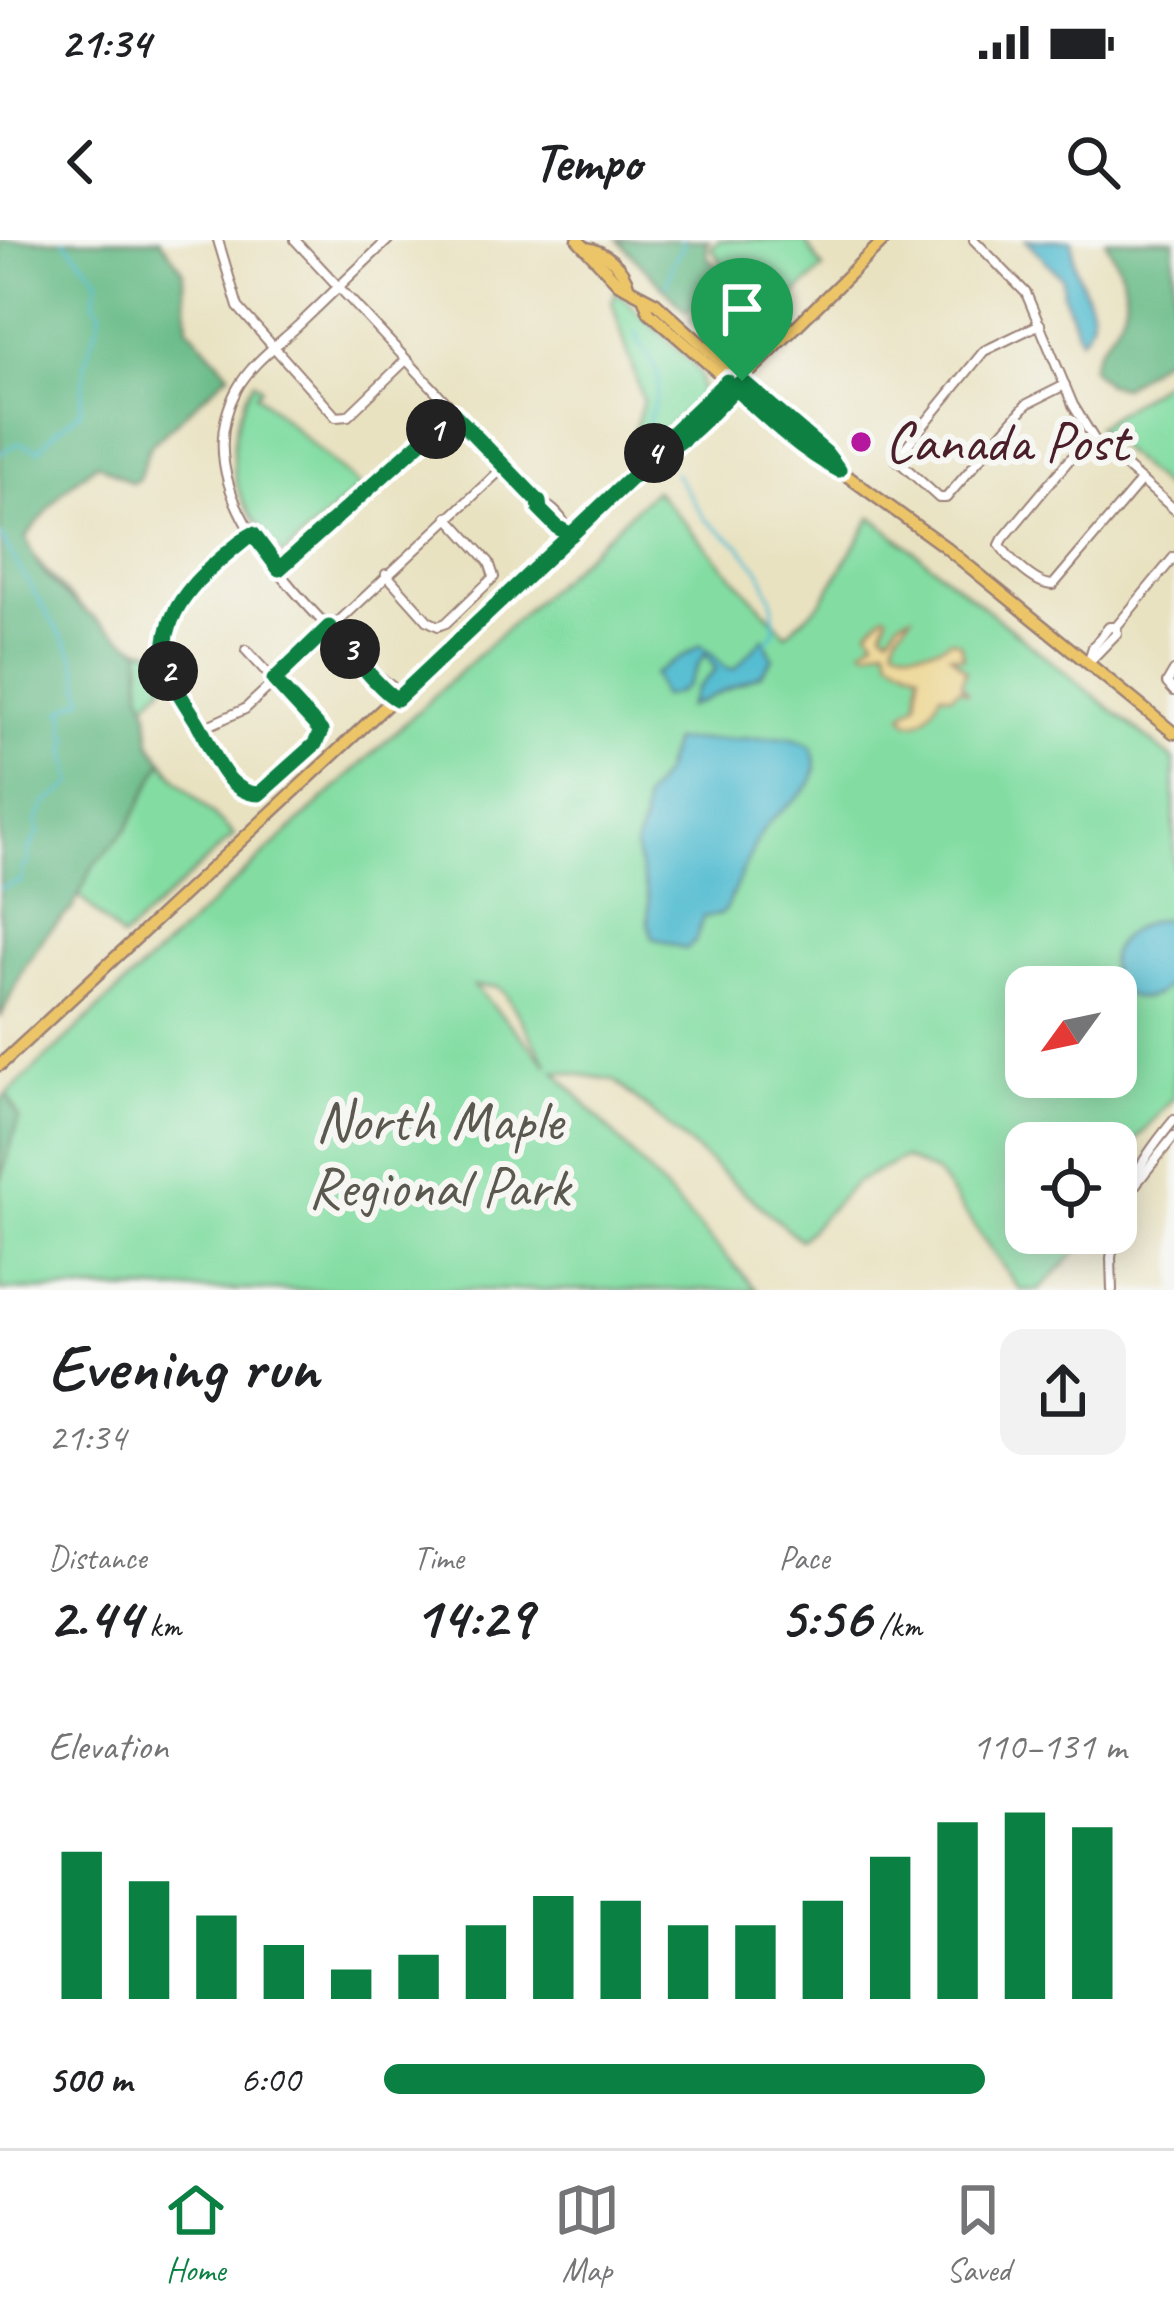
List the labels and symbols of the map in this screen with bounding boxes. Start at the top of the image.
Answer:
pin [691,258,793,381]
pin: 1 [406,399,466,459]
place label: Canada Post [885,406,1133,478]
pin: 4 [624,423,684,483]
marker: Canada Post [848,429,874,455]
pin: 3 [320,619,380,679]
pin: 2 [138,641,198,701]
north arrow [1005,966,1137,1098]
park label: North Maple Regional Park [308,1085,573,1223]

